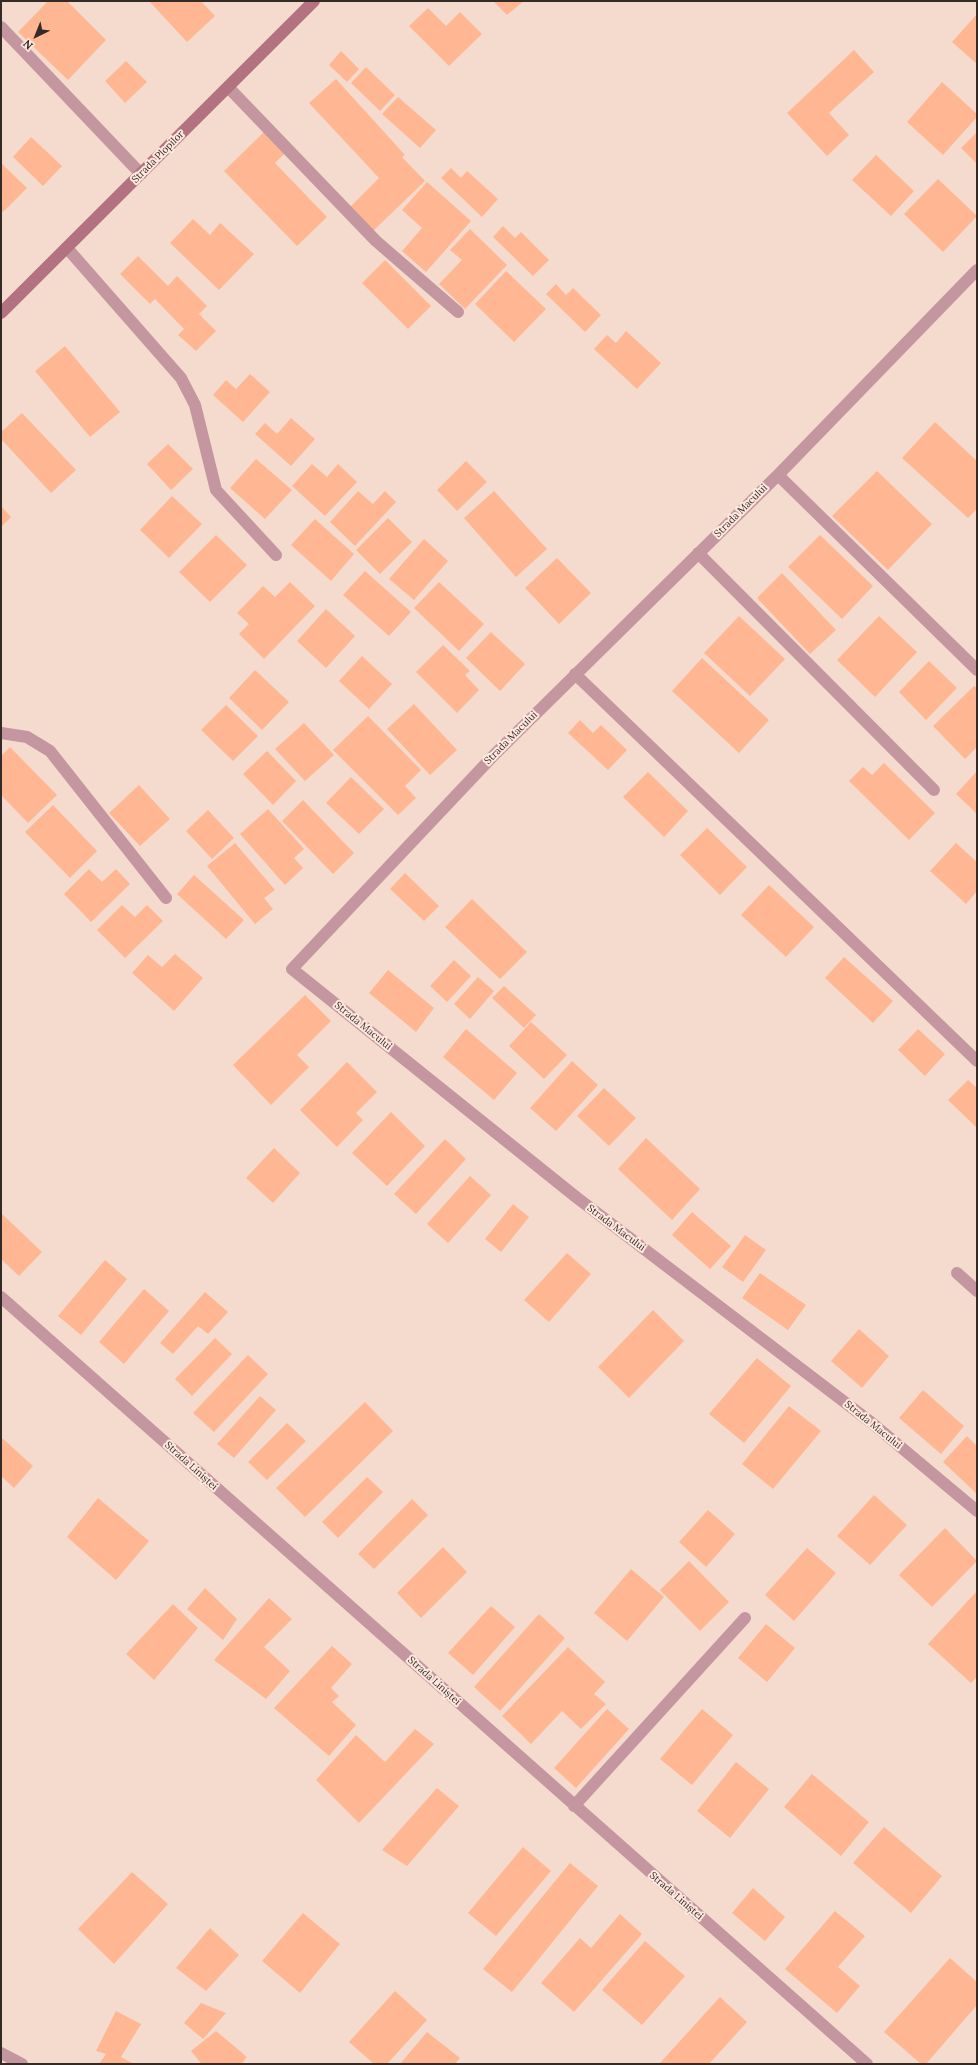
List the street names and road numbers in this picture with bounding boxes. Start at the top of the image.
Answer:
street label: Strada Plopilor [129,128,187,186]
street label: Strada Macului [712,482,770,540]
street label: Strada Macului [482,709,540,767]
street label: Strada Macului [332,999,394,1053]
street label: Strada Macului [585,1202,647,1254]
street label: Strada Macului [842,1398,904,1452]
street label: Strada Liniștei [162,1439,220,1493]
street label: Strada Liniștei [405,1654,463,1708]
street label: Strada Liniștei [647,1870,705,1922]

